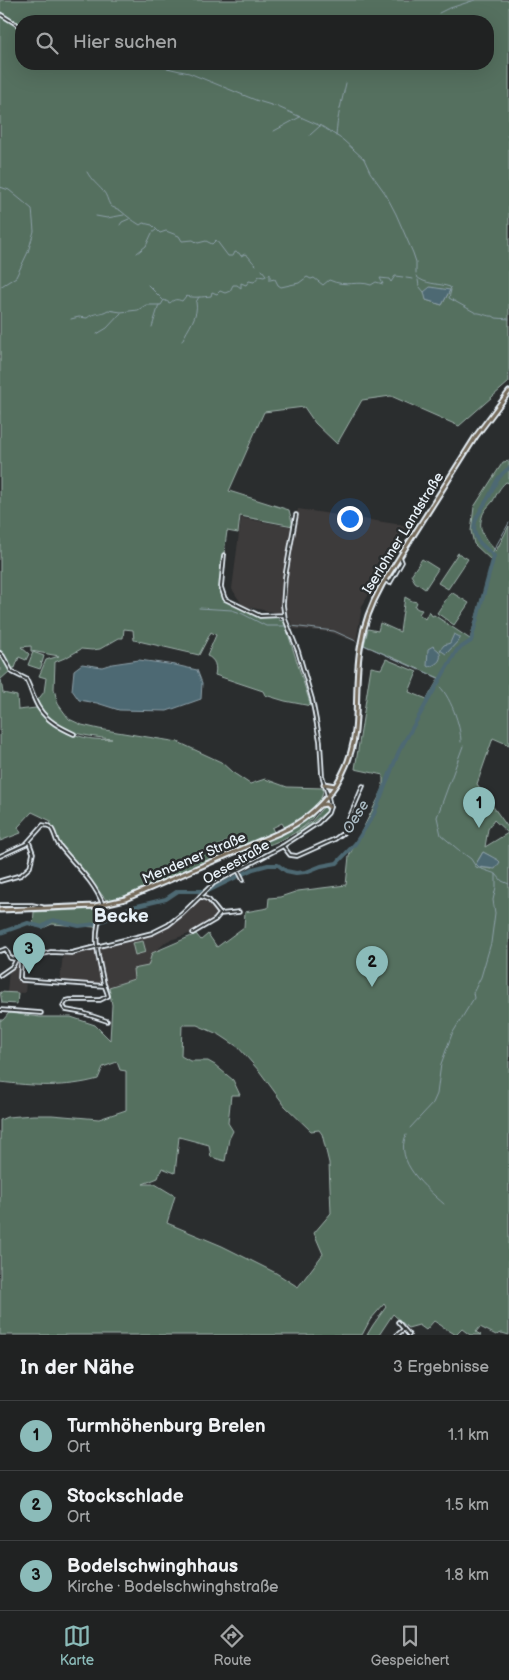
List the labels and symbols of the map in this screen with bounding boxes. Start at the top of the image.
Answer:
street label: Iserlohner Landstraße [359,469,447,597]
your location [337,506,363,532]
pin: 1 [463,787,495,828]
water label: Oese [338,796,374,837]
street label: Mendener Straße [140,829,248,887]
street label: Oesestraße [200,836,272,888]
district label: Becke [93,905,149,928]
pin: 3 [13,933,45,974]
pin: 2 [356,946,388,987]

